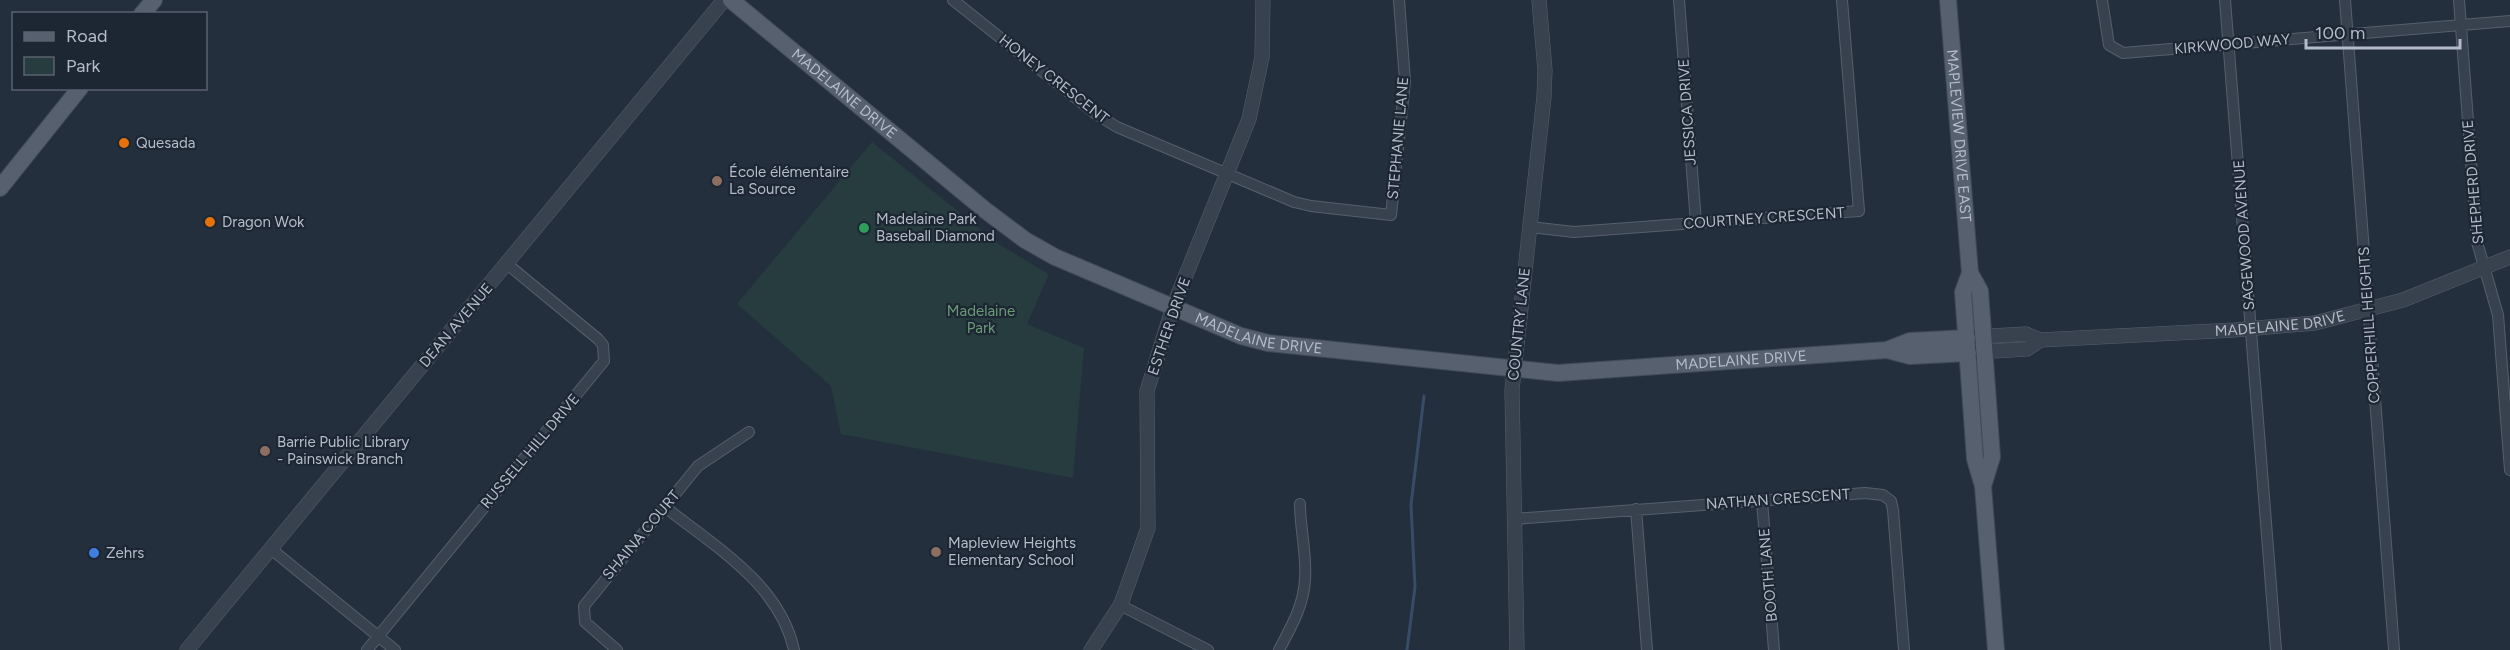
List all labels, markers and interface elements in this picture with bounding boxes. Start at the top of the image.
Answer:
legend [12,12,207,90]
scale bar [2306,12,2460,50]
text: 100 m [2315,22,2365,44]
text: Road [66,25,107,47]
street label: KIRKWOOD WAY [2173,30,2291,58]
street label: HONEY CRESCENT [996,31,1113,128]
street label: MADELAINE DRIVE [788,45,901,142]
street label: MAPLEVIEW DRIVE EAST [1943,49,1975,223]
text: Park [66,55,101,77]
street label: JESSICA DRIVE [1674,58,1700,166]
street label: STEPHANIE LANE [1384,76,1412,200]
street label: SHEPHERD DRIVE [2459,119,2487,245]
place label: Quesada [136,134,195,152]
marker: Quesada [117,136,131,150]
street label: SAGEWOOD AVENUE [2230,159,2258,311]
place label: École élémentaire La Source [729,163,849,198]
marker: École élémentaire La Source [710,174,724,188]
street label: COURTNEY CRESCENT [1683,203,1846,233]
place label: Madelaine Park Baseball Diamond [876,210,995,245]
place label: Dragon Wok [222,213,305,231]
marker: Dragon Wok [203,215,217,229]
marker: Madelaine Park Baseball Diamond [857,221,871,235]
street label: COPPERHILL HEIGHTS [2355,246,2383,404]
street label: COUNTRY LANE [1504,267,1534,381]
street label: ESTHER DRIVE [1144,275,1194,377]
street label: DEAN AVENUE [416,279,496,371]
park label: Madelaine Park [947,302,1015,337]
street label: MADELAINE DRIVE [2214,306,2347,340]
street label: MADELAINE DRIVE [1193,309,1323,358]
street label: MADELAINE DRIVE [1675,347,1807,374]
street label: RUSSELL HILL DRIVE [477,390,583,512]
place label: Barrie Public Library - Painswick Branch [277,433,410,468]
marker: Barrie Public Library - Painswick Branch [258,444,272,458]
street label: NATHAN CRESCENT [1705,485,1851,513]
street label: SHAINA COURT [598,486,684,583]
street label: BOOTH LANE [1755,527,1781,623]
place label: Mapleview Heights Elementary School [948,534,1076,569]
place label: Zehrs [106,544,144,562]
marker: Mapleview Heights Elementary School [929,545,943,559]
marker: Zehrs [87,546,101,560]

